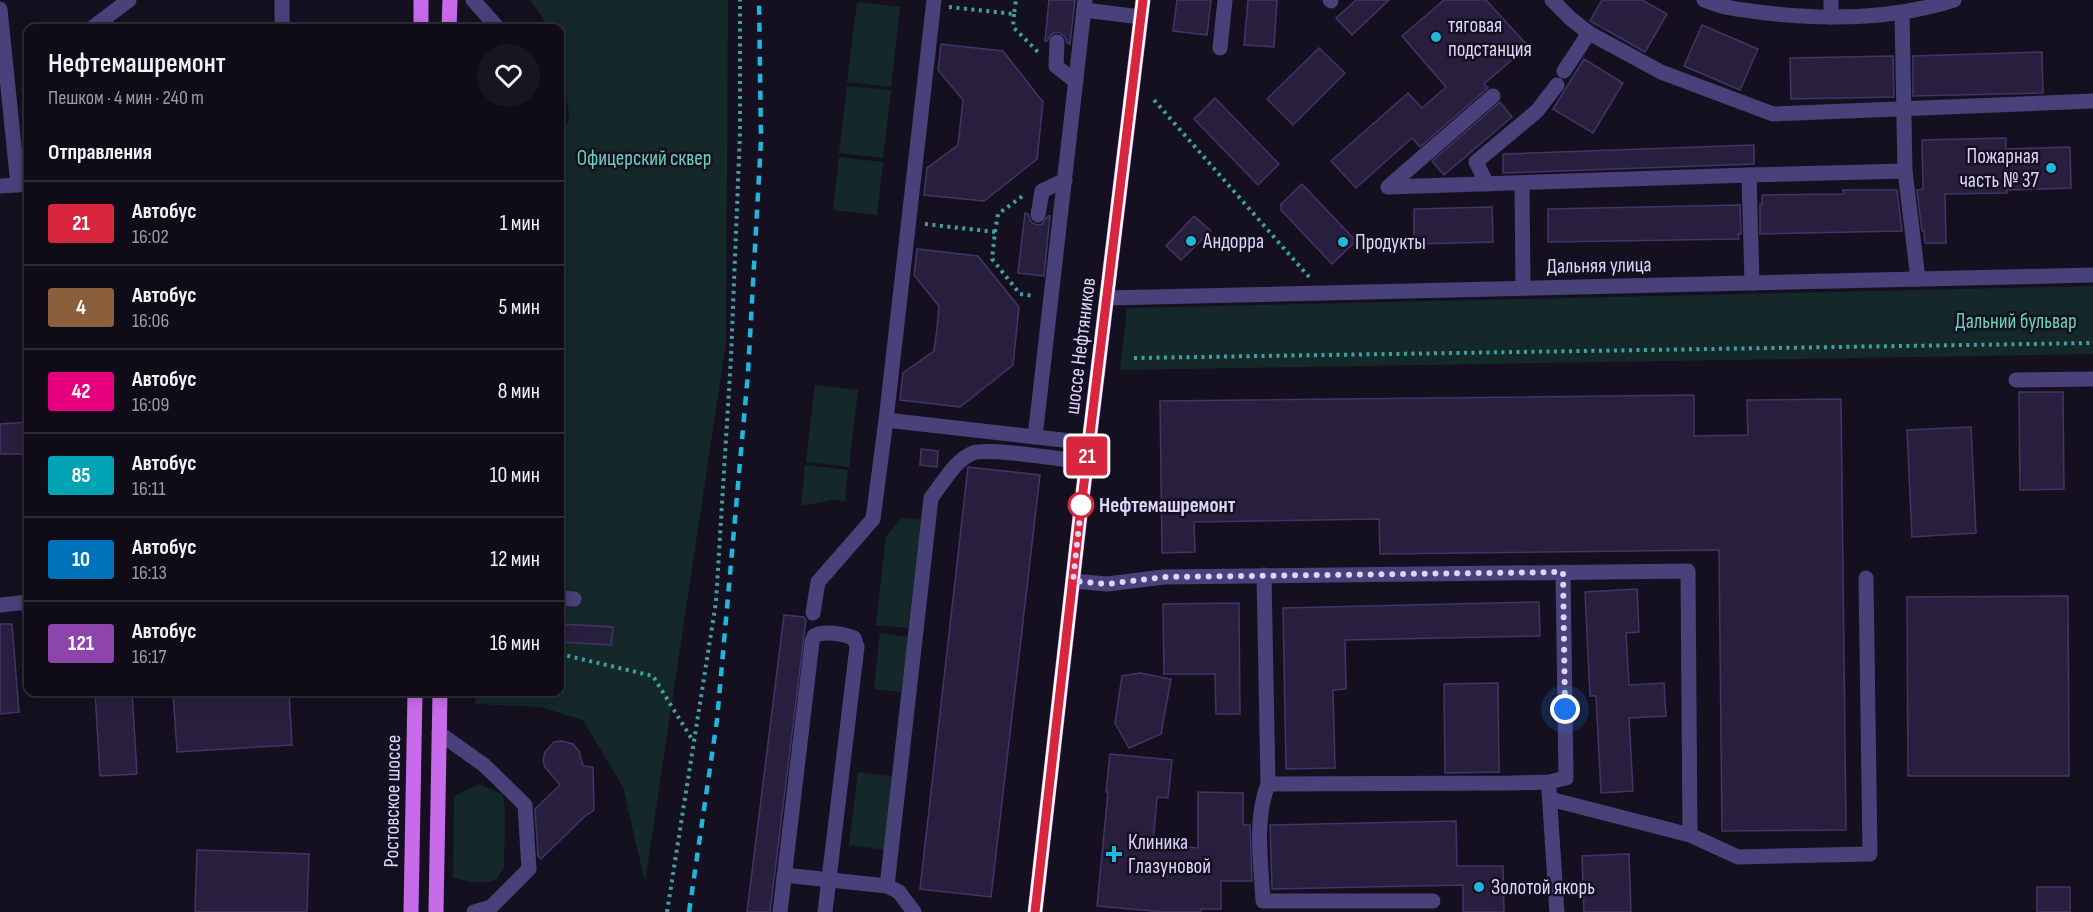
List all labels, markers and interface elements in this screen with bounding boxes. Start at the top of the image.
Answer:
place label: тяговая подстанция [1448,13,1532,62]
marker: тяговая подстанция [1429,30,1443,44]
button: heart [477,44,540,107]
text: Нефтемашремонт [48,47,226,80]
text: Пешком · 4 мин · 240 m [48,86,204,110]
text: Отправления [48,139,152,166]
place label: Пожарная часть № 37 [1959,144,2040,193]
park label: Офицерский сквер [577,146,711,171]
marker: Пожарная часть № 37 [2044,161,2058,175]
text: Автобус [132,198,197,225]
text: 1 мин [500,210,540,237]
text: 21 [72,211,90,236]
text: 16:02 [132,225,169,249]
place label: Андорра [1202,229,1264,254]
place label: Продукты [1355,230,1426,255]
marker: Андорра [1184,234,1198,248]
marker: Продукты [1336,235,1350,249]
street label: Дальняя улица [1546,252,1652,279]
street label: шоссе Нефтяников [1060,276,1101,416]
text: Автобус [132,282,197,309]
text: 5 мин [499,294,540,321]
text: 4 [76,295,86,320]
text: 16:06 [132,309,169,333]
park label: Дальний бульвар [1955,309,2077,334]
text: Автобус [132,366,197,393]
text: 8 мин [498,378,540,405]
text: 42 [71,379,91,404]
text: 16:09 [132,393,169,417]
line badge: 21 [1060,436,1114,476]
text: 21 [1078,444,1096,469]
text: Автобус [132,450,197,477]
text: 10 мин [490,462,540,489]
text: 85 [71,463,91,488]
text: 16:11 [132,477,166,501]
marker: Нефтемашремонт [1068,492,1094,518]
place label: Нефтемашремонт [1099,493,1236,518]
text: Автобус [132,534,197,561]
text: 12 мин [490,546,540,573]
text: 10 [72,547,90,572]
text: 16:13 [132,561,167,585]
text: Автобус [132,618,197,645]
text: 16 мин [490,630,540,657]
text: 121 [68,631,94,656]
text: 16:17 [132,645,167,669]
your location [1550,694,1580,724]
street label: Ростовское шоссе [379,735,406,867]
place label: Клиника Глазуновой [1128,830,1211,879]
marker: Клиника Глазуновой [1105,845,1123,863]
place label: Золотой якорь [1491,875,1595,900]
marker: Золотой якорь [1472,880,1486,894]

